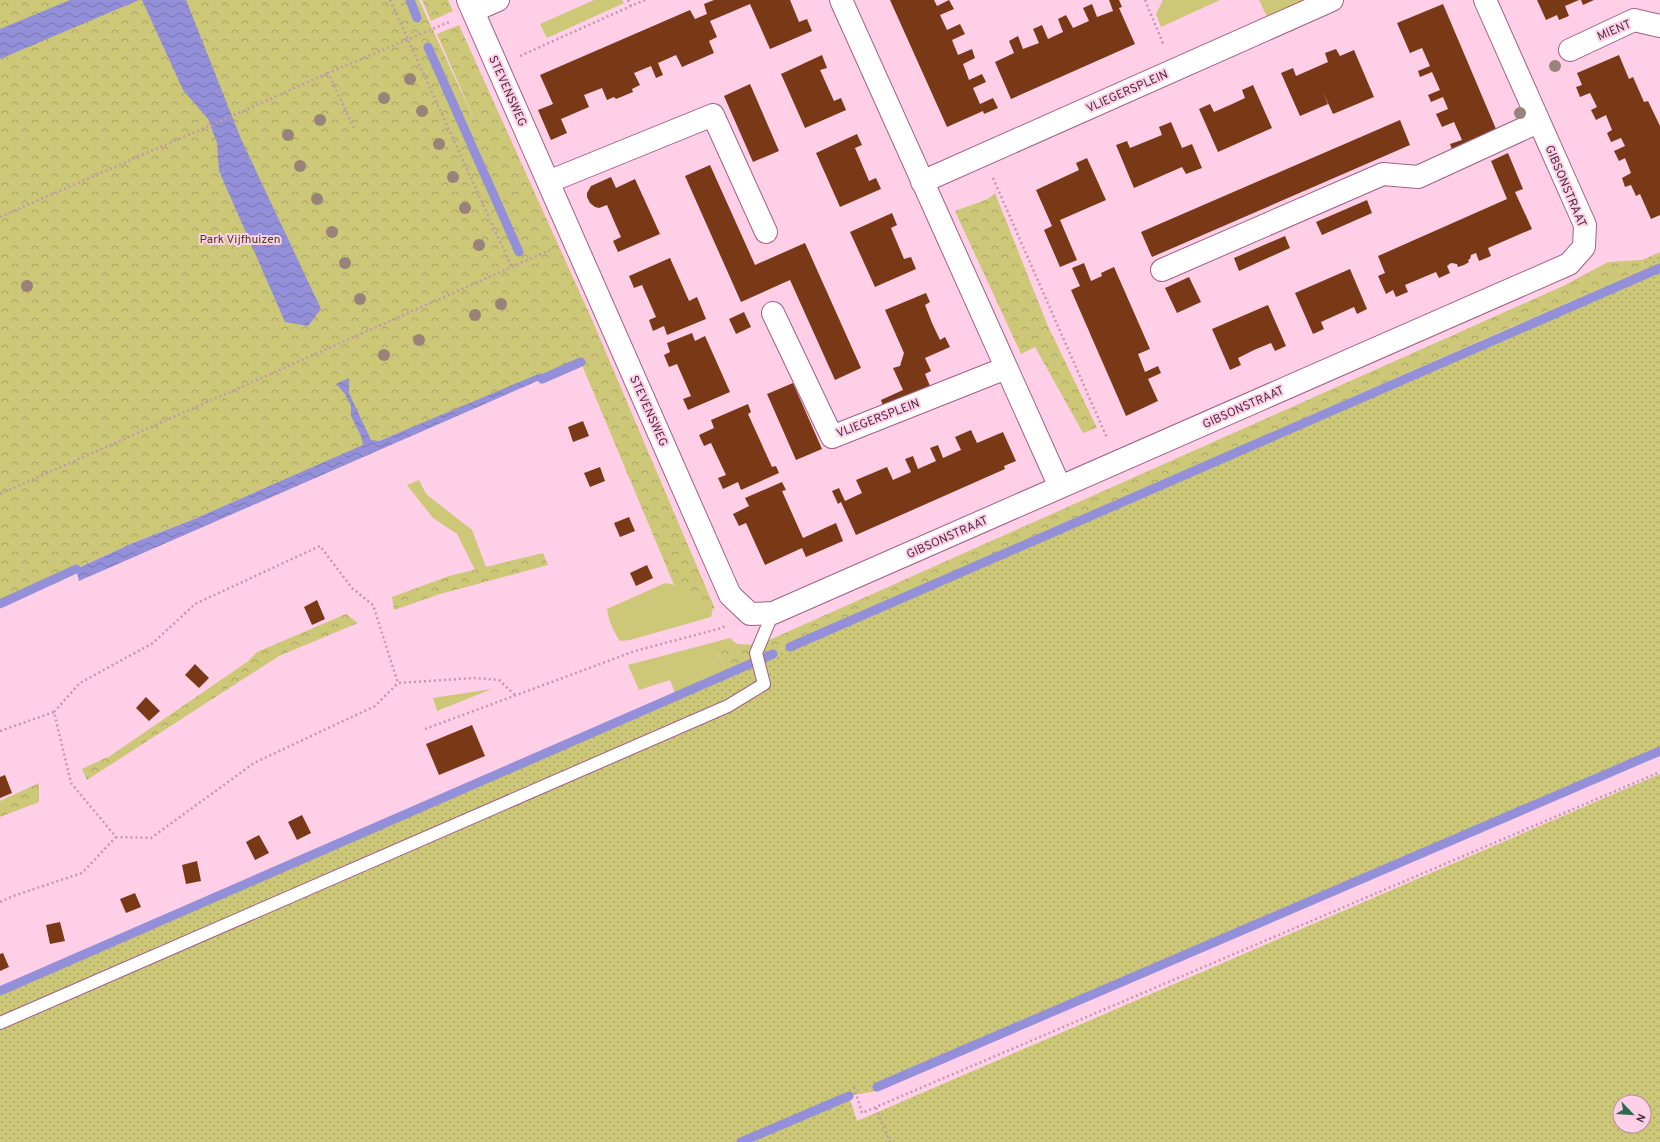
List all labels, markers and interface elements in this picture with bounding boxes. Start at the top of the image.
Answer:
street label: MIENT [1595,17,1634,45]
street label: STEVENSWEG [484,53,530,129]
street label: VLIEGERSPLEIN [1084,67,1171,117]
street label: GIBSONSTRAAT [1541,143,1590,230]
park label: Park Vijfhuizen [199,232,281,248]
street label: STEVENSWEG [625,373,671,449]
street label: GIBSONSTRAAT [1200,383,1287,433]
street label: VLIEGERSPLEIN [834,396,922,442]
street label: GIBSONSTRAAT [904,513,991,563]
north arrow [1612,1094,1652,1134]
text: N [1632,1111,1648,1124]

